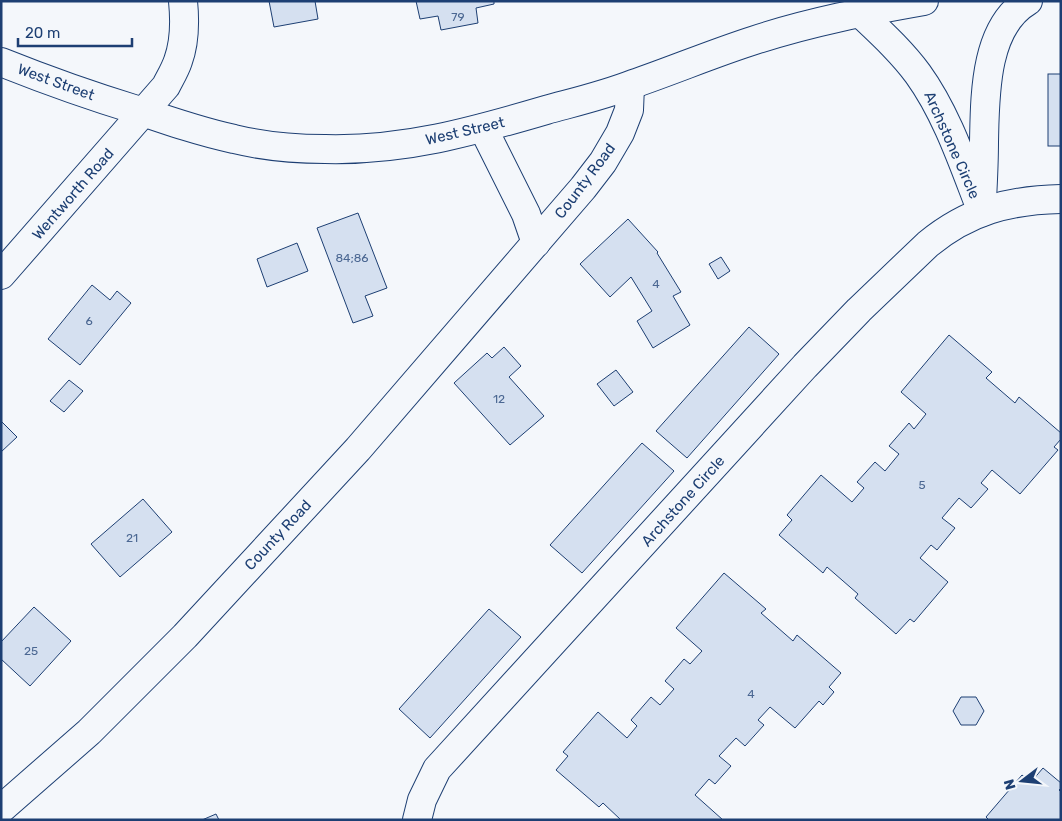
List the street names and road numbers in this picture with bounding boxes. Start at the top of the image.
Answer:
street label: West Street [15,60,97,104]
street label: Archstone Circle [920,88,984,202]
street label: West Street [424,113,506,149]
street label: County Road [551,140,619,222]
street label: Wentworth Road [28,145,118,243]
street label: Archstone Circle [638,452,728,550]
street label: County Road [241,496,315,574]

